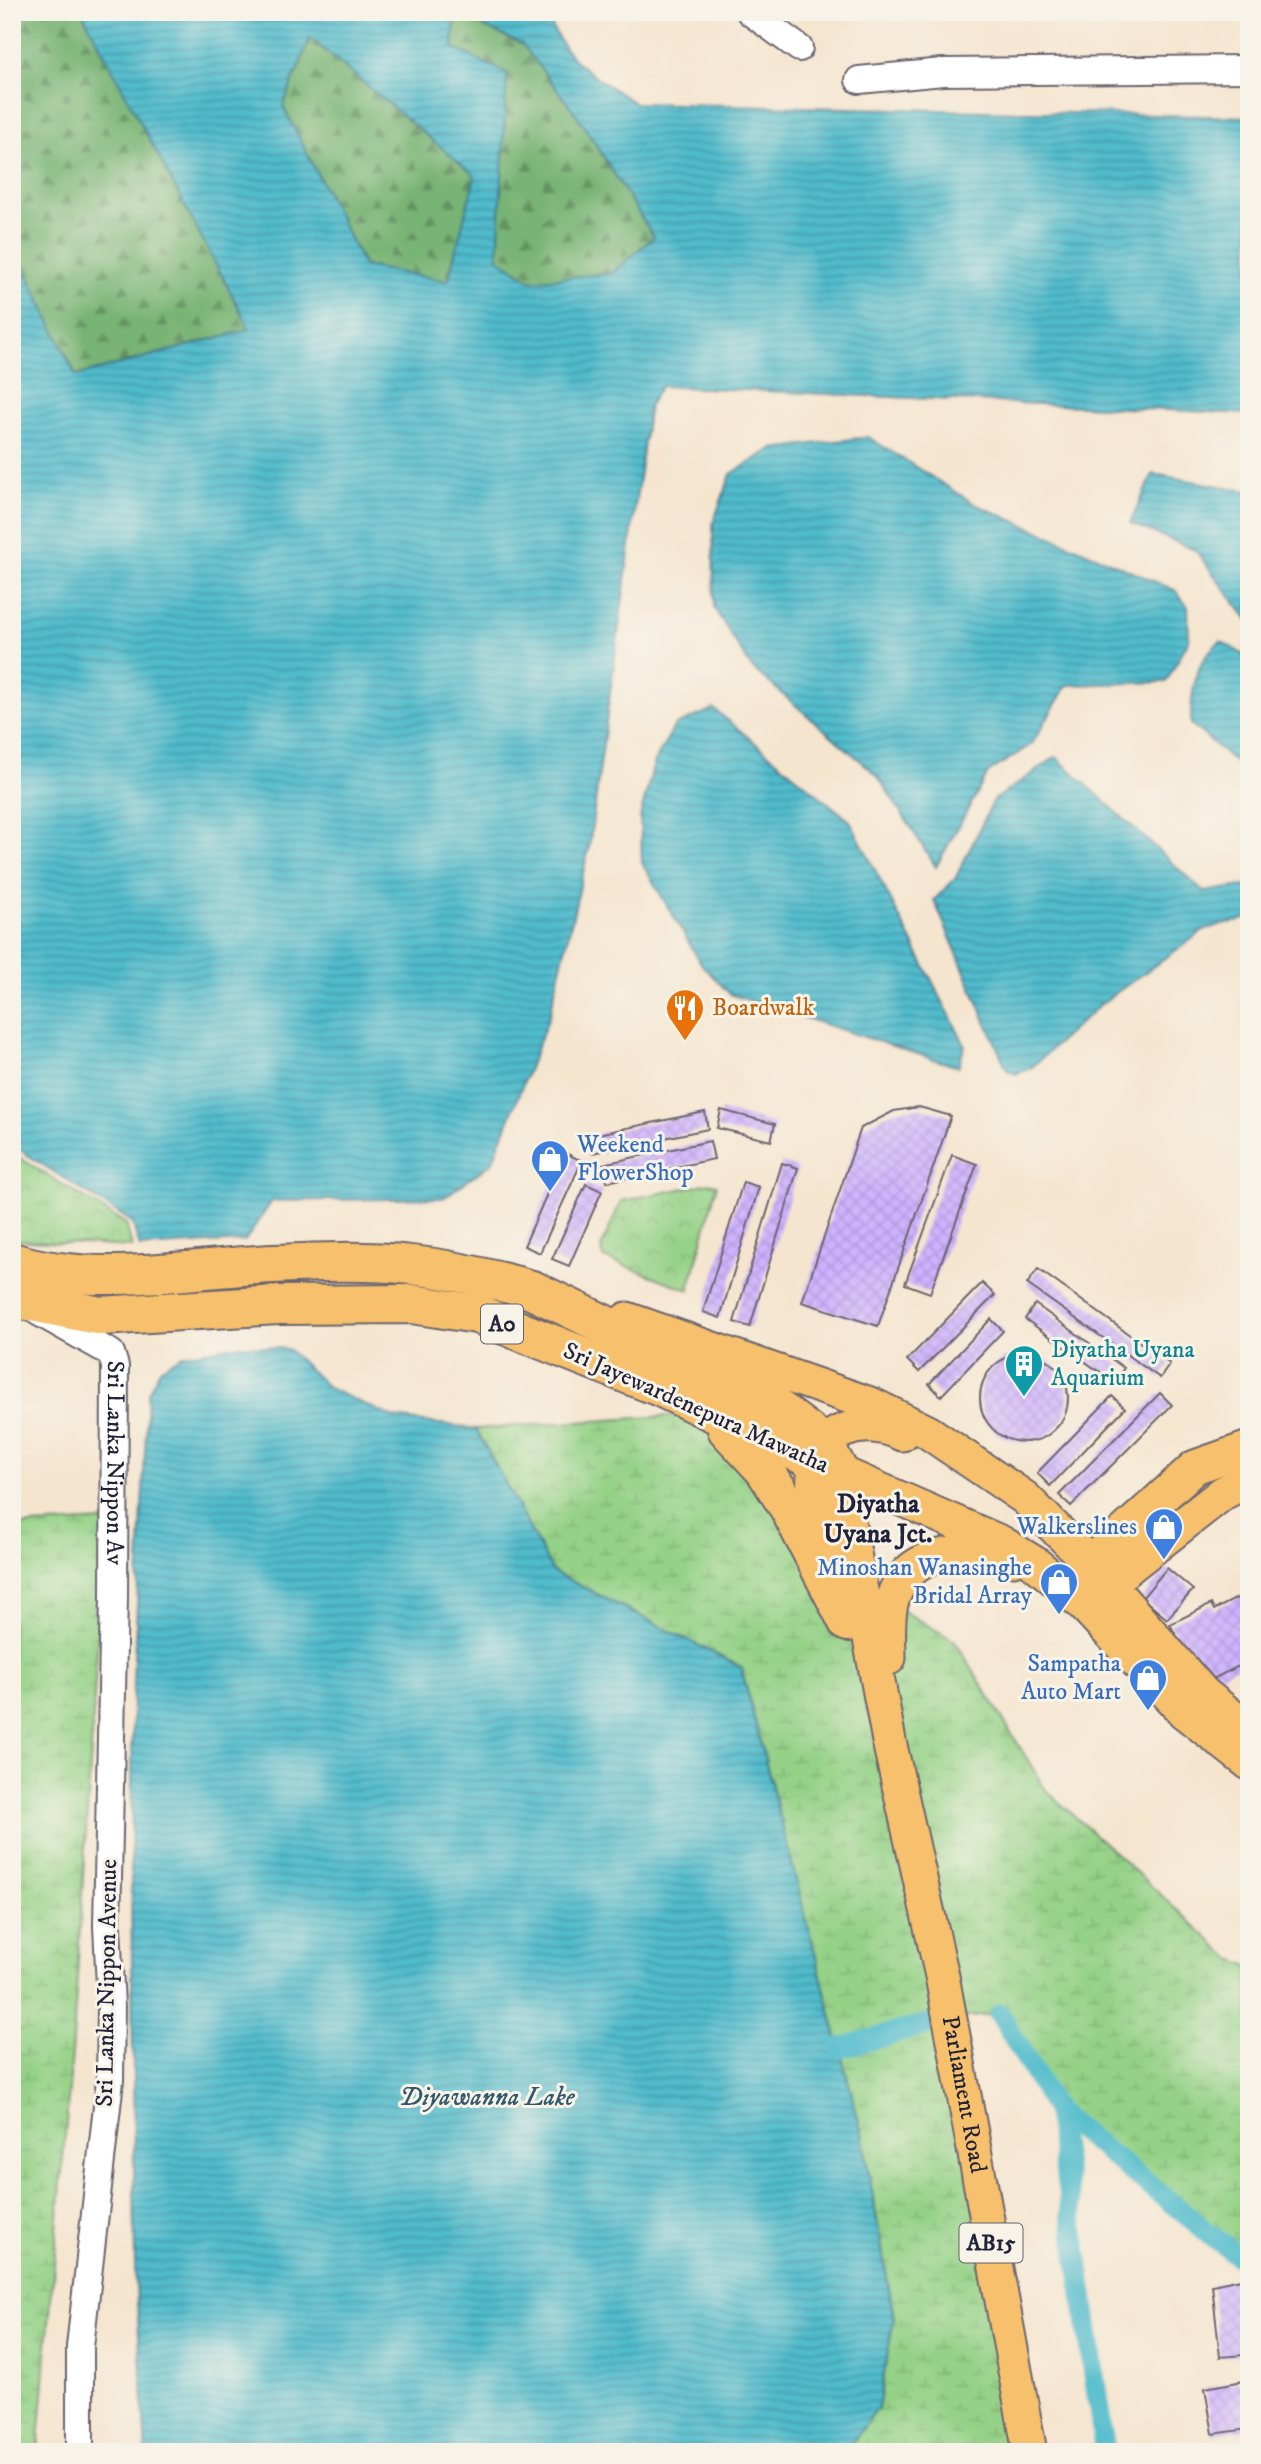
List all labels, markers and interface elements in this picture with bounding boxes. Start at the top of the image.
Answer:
restaurant icon: Boardwalk [664,987,706,1042]
place label: Boardwalk [712,993,815,1023]
place label: Weekend FlowerShop [576,1130,693,1188]
shop icon: Weekend FlowerShop [529,1138,571,1193]
road number: A0 [481,1304,523,1344]
place label: Diyatha Uyana Aquarium [1051,1335,1196,1393]
street label: Sri Jayewardenepura Mawatha [558,1336,834,1481]
building icon: Diyatha Uyana Aquarium [1003,1343,1045,1398]
street label: Sri Lanka Nippon Av [99,1360,130,1565]
district label: Diyatha Uyana Jct. [824,1488,932,1551]
shop icon: Walkerslines [1143,1506,1185,1561]
place label: Walkerslines [1016,1512,1137,1542]
place label: Minoshan Wanasinghe Bridal Array [817,1553,1033,1611]
shop icon: Minoshan Wanasinghe Bridal Array [1038,1561,1080,1616]
place label: Sampatha Auto Mart [1021,1649,1122,1707]
shop icon: Sampatha Auto Mart [1127,1657,1169,1712]
street label: Sri Lanka Nippon Avenue [90,1859,124,2107]
street label: Parliament Road [935,2013,993,2176]
water label: Diyawanna Lake [399,2081,576,2114]
road number: AB15 [960,2224,1023,2262]

